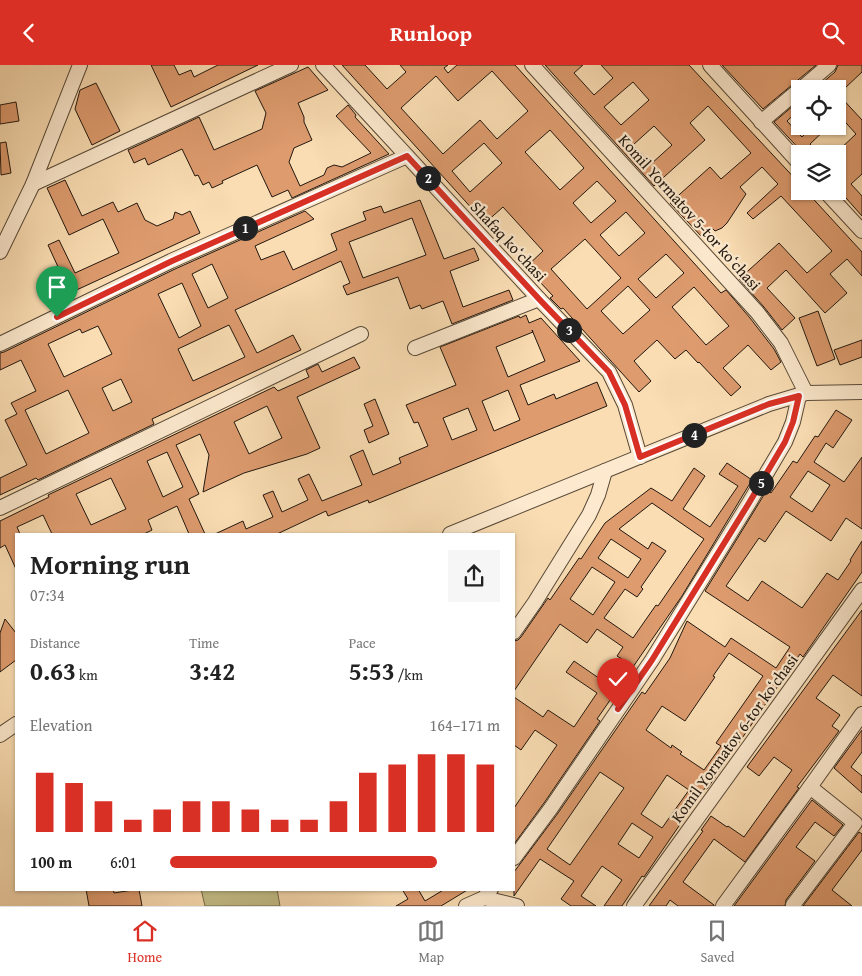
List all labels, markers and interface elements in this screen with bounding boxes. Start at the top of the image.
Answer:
text: Runloop [390,17,472,49]
icon: back [15,19,43,47]
icon: search [819,19,847,47]
map controls [791,80,846,200]
button: locate [791,80,846,135]
street label: Komil Yormatov 5-tor koʻchasi [613,128,767,296]
button: layers [791,145,846,200]
pin: 2 [416,165,440,191]
text: 2 [425,168,432,188]
street label: Shafaq koʻchasi [465,195,553,287]
pin: 1 [232,215,258,241]
text: 1 [242,218,249,238]
pin [36,266,78,317]
icon: arrive [43,273,71,301]
pin: 3 [556,317,582,343]
text: 3 [566,320,573,340]
pin: 4 [682,423,706,447]
text: 4 [691,425,698,445]
pin: 5 [748,471,774,495]
text: 5 [758,473,765,493]
text: Morning run [30,543,190,584]
button: share [448,550,500,602]
text: 07:34 [30,583,65,607]
text: Distance [30,633,80,653]
text: Time [189,633,219,653]
text: Pace [349,633,376,653]
street label: Komil Yormatov 6-tor koʻchasi [665,648,804,827]
text: 0.63 [30,653,76,689]
text: 3:42 [189,653,235,689]
text: 5:53 [349,653,395,689]
pin [597,658,639,709]
text: km [76,665,98,685]
text: /km [395,665,423,685]
icon: check [604,665,632,693]
text: Elevation [30,713,93,737]
text: 164–171 m [430,713,500,737]
text: 100 m [30,850,72,874]
text: 6:01 [110,850,137,874]
tab: Home [128,917,162,967]
tab: Map [417,917,445,967]
tab: Saved [700,917,734,967]

